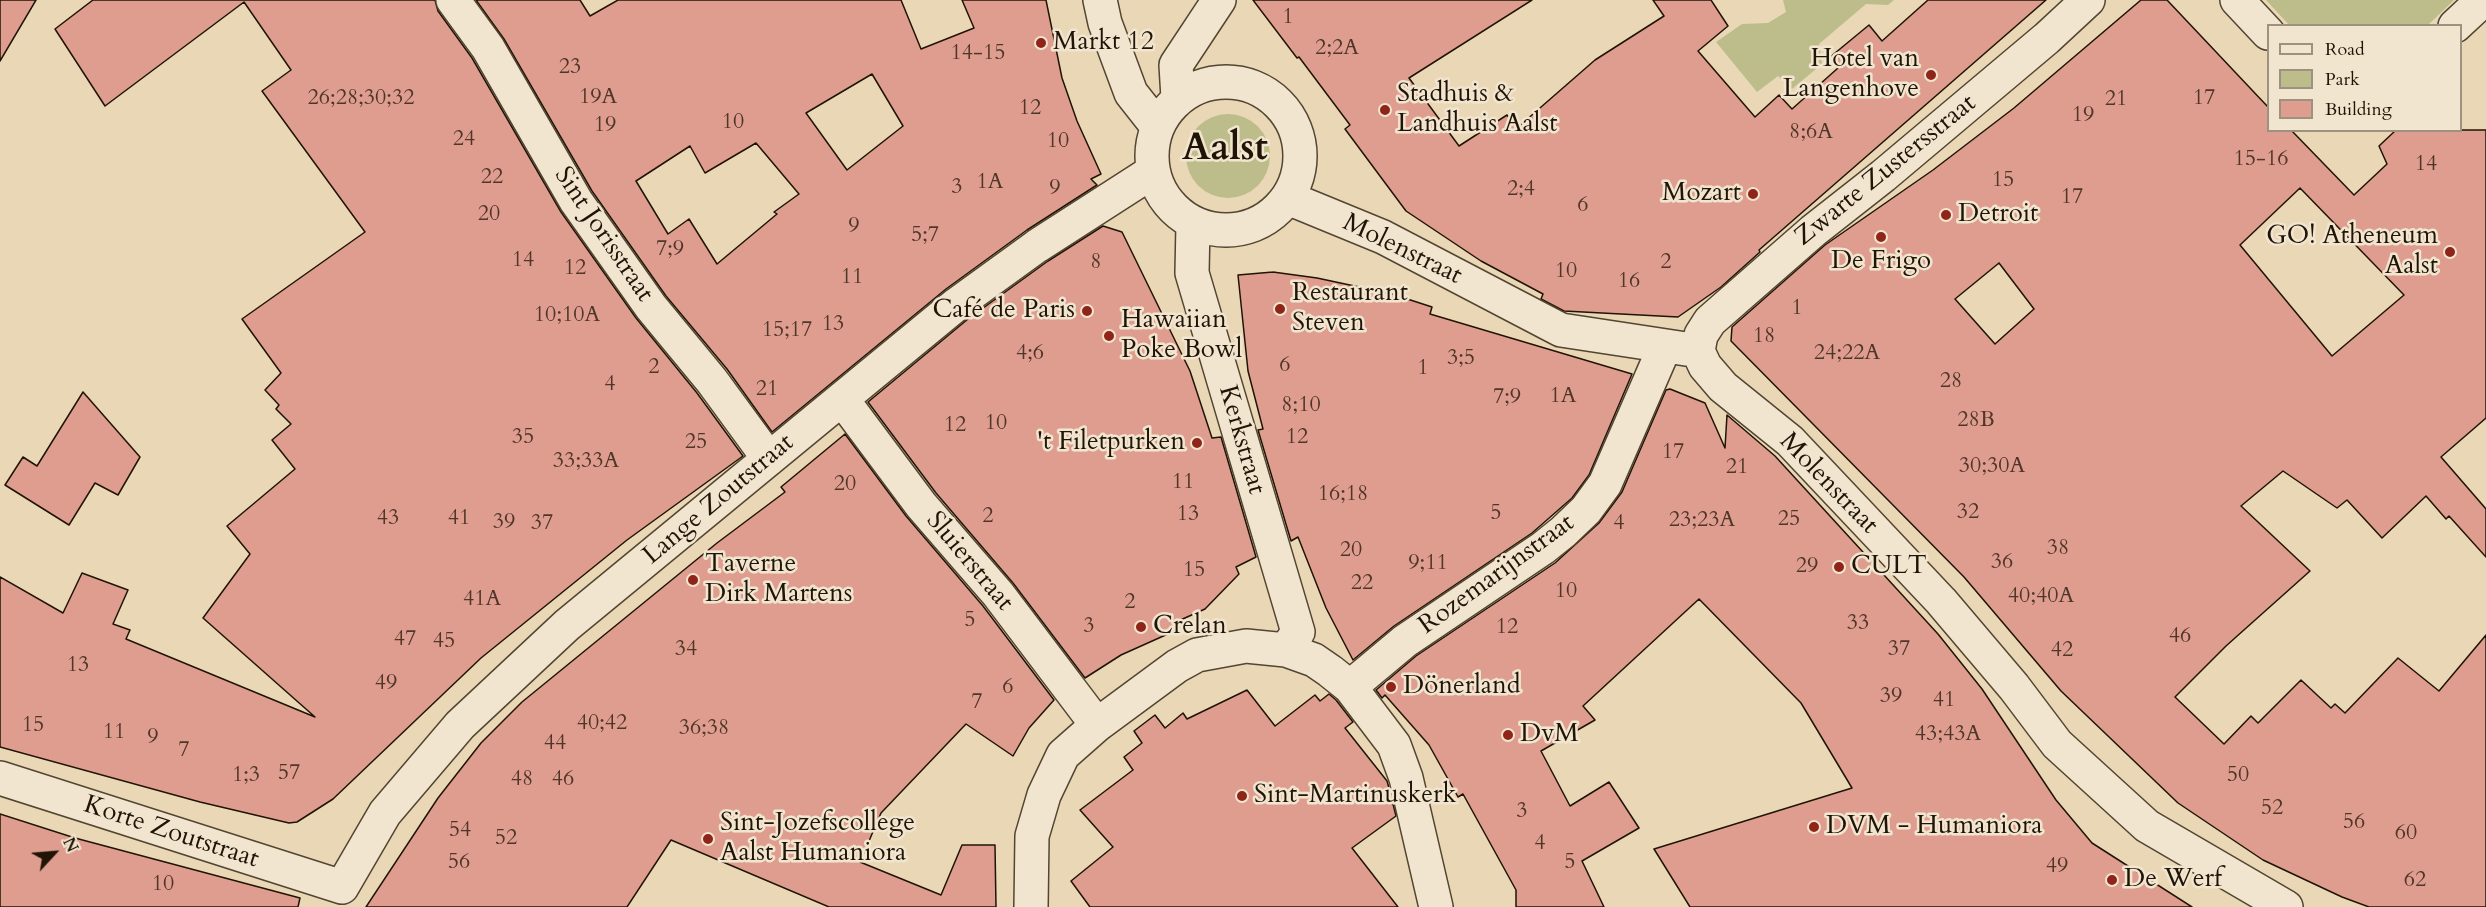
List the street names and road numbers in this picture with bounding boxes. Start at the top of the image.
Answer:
street label: Zwarte Zustersstraat [1789,88,1983,254]
street label: Sint Jorisstraat [547,162,659,308]
street label: Molenstraat [1337,208,1467,292]
street label: Kerkstraat [1211,382,1271,498]
street label: Molenstraat [1772,427,1884,541]
street label: Lange Zoutstraat [637,428,801,572]
street label: Sluierstraat [919,506,1019,618]
street label: Rozemarijnstraat [1413,508,1581,642]
street label: Korte Zoutstraat [80,790,262,876]

